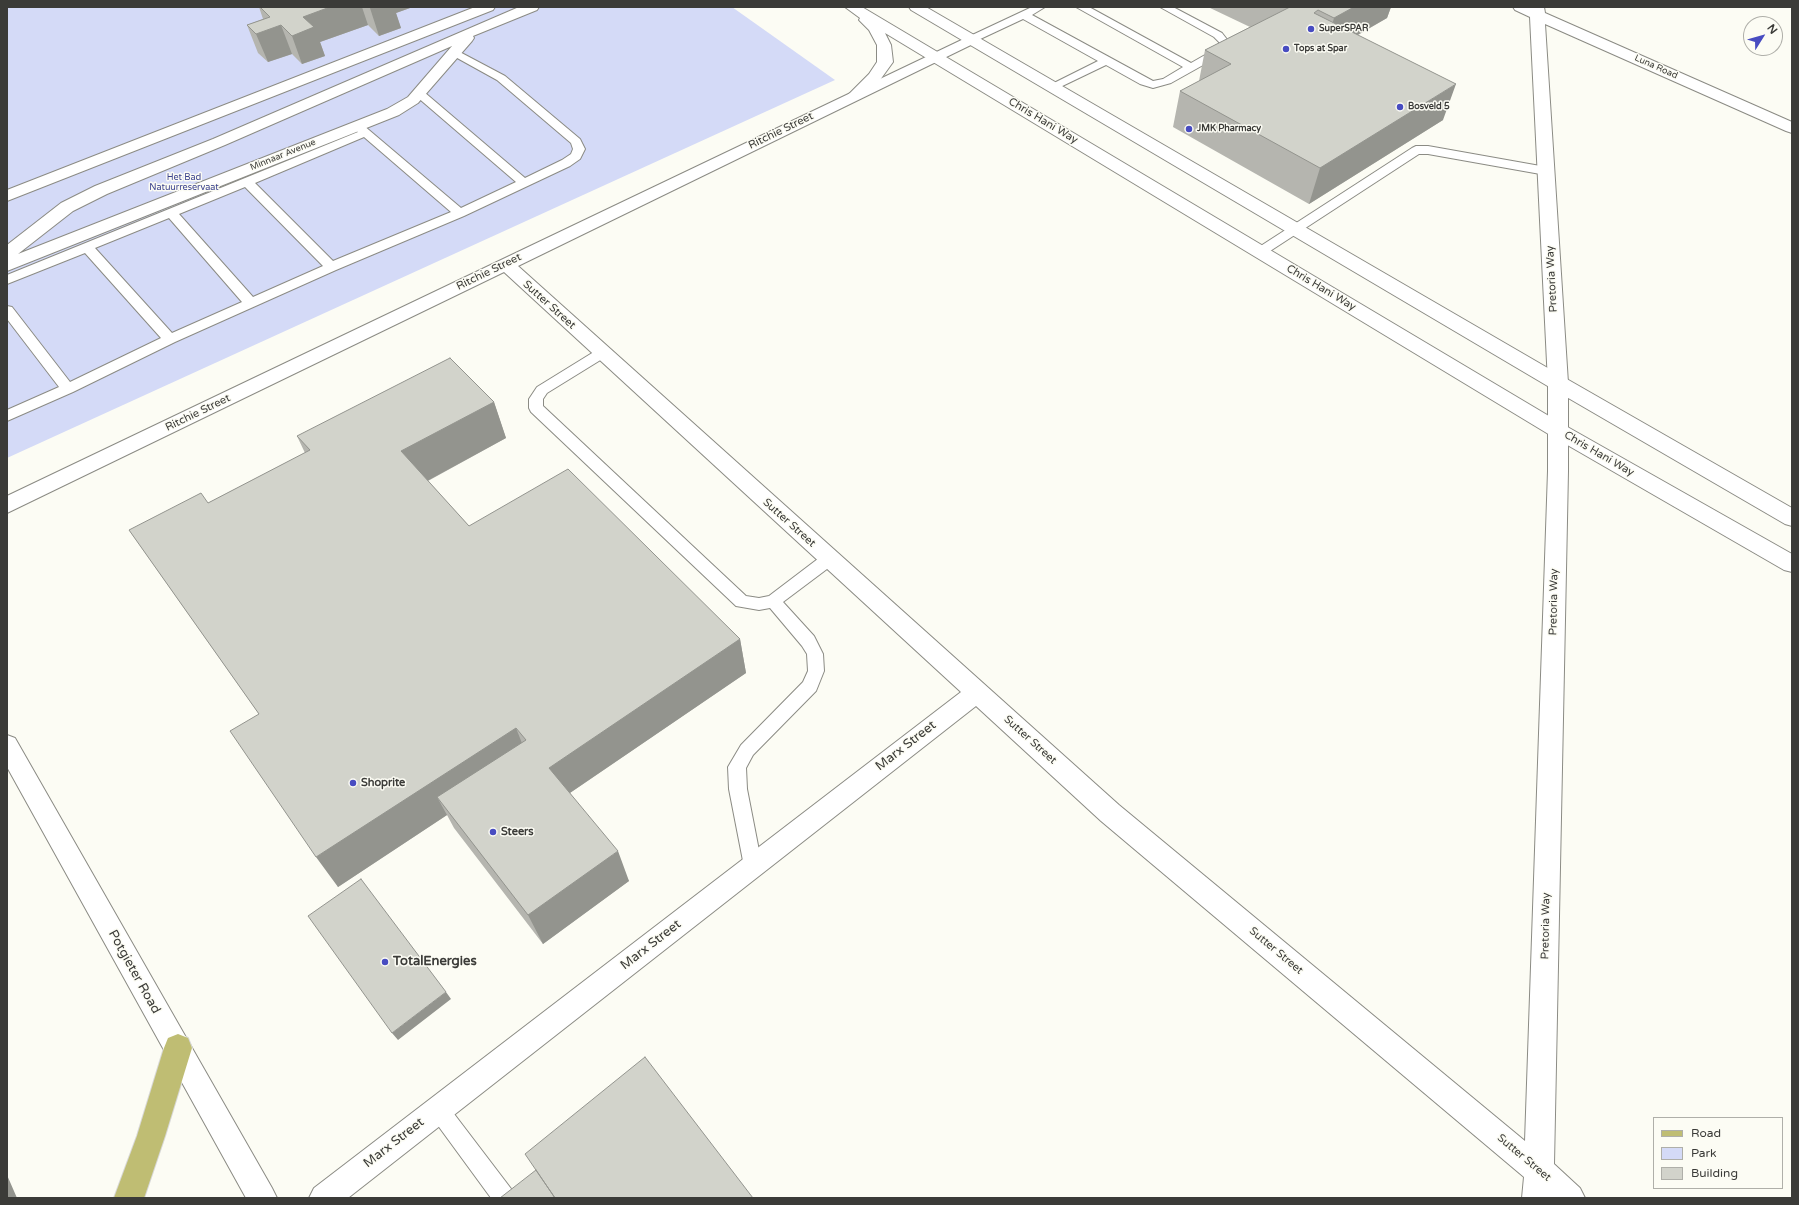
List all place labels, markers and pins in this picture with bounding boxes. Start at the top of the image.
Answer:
marker: SuperSPAR [1306,24,1316,34]
place label: SuperSPAR [1319,24,1368,34]
marker: Tops at Spar [1281,44,1291,54]
place label: Tops at Spar [1294,44,1347,54]
marker: Bosveld 5 [1395,102,1405,112]
place label: Bosveld 5 [1408,102,1450,112]
marker: JMK Pharmacy [1184,124,1194,134]
place label: JMK Pharmacy [1197,124,1261,134]
place label: Shoprite [361,776,405,790]
marker: Shoprite [348,778,358,788]
place label: Steers [501,825,534,839]
marker: Steers [488,827,498,837]
place label: TotalEnergies [393,954,477,970]
marker: TotalEnergies [380,957,390,967]

